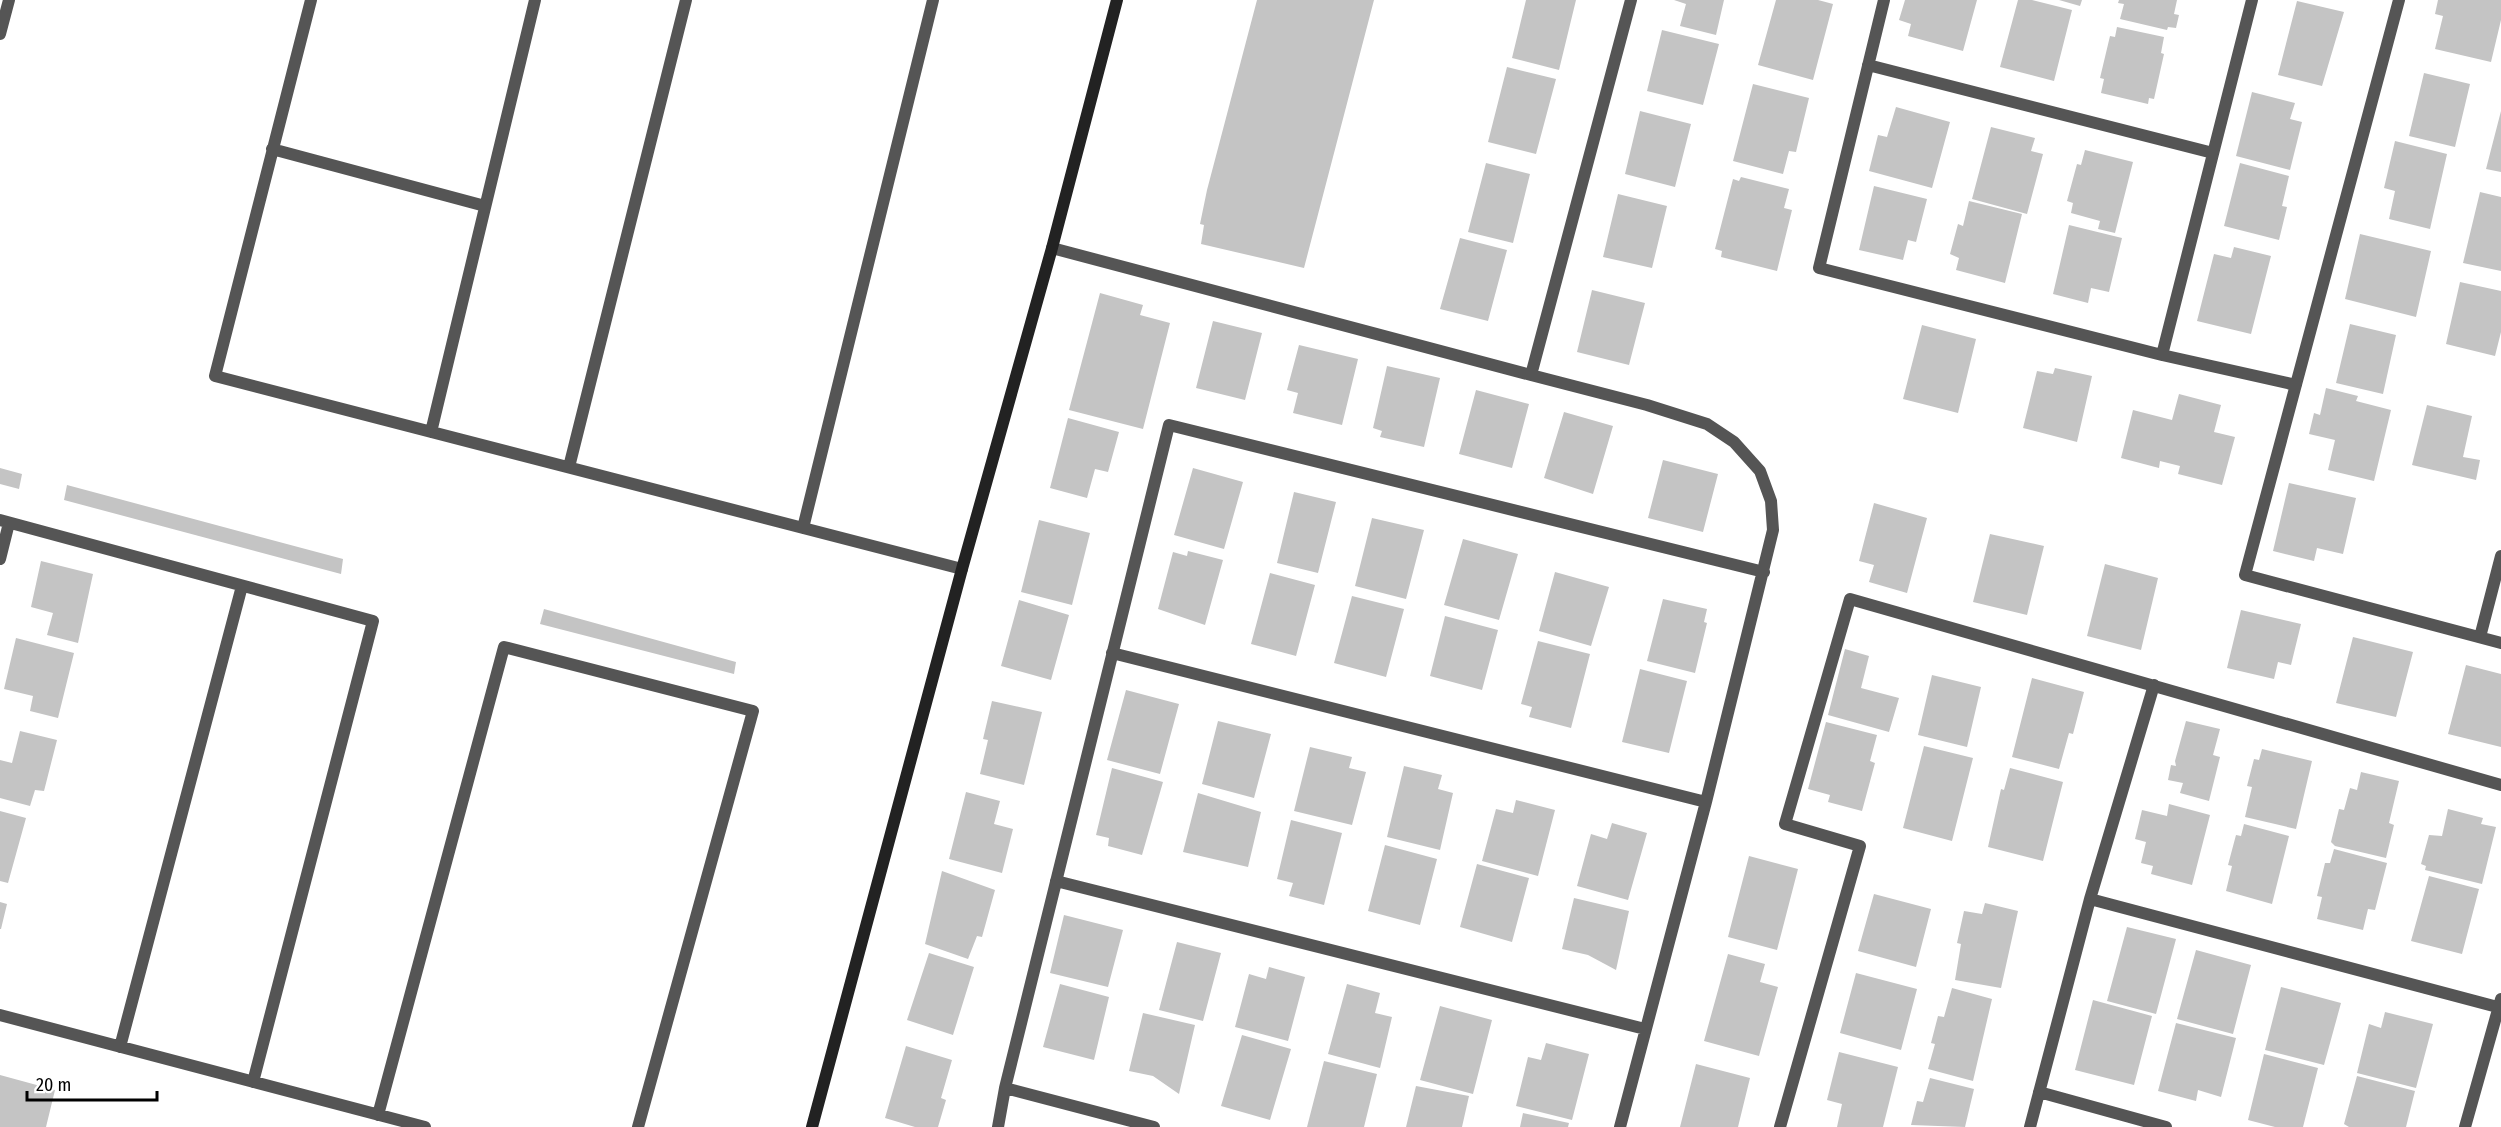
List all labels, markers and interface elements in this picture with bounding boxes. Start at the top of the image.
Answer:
scale bar [27,1064,158,1102]
text: 20 m [36,1074,71,1096]

